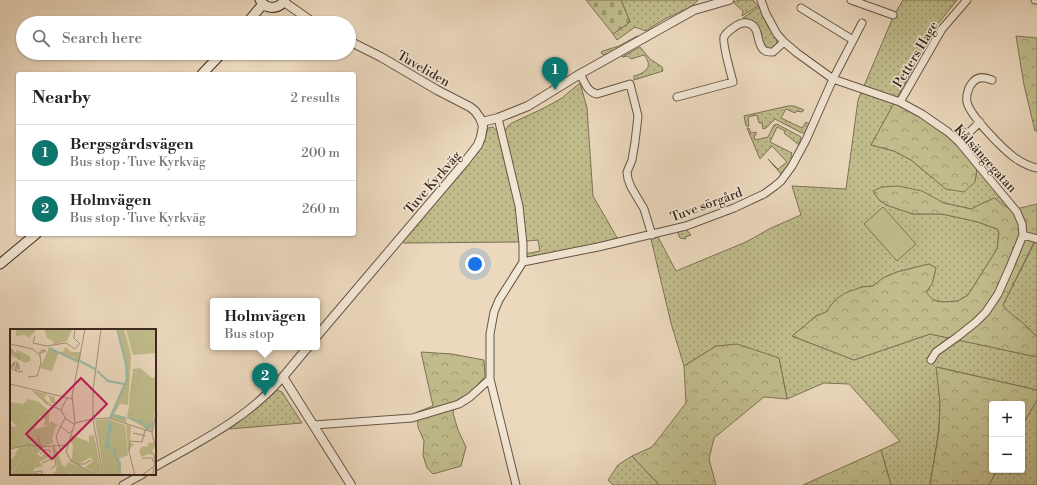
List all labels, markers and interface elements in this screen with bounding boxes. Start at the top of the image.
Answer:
search box [16,16,356,60]
street label: Petters Hage [890,18,942,91]
icon: search [30,27,52,49]
text: Search here [62,29,142,48]
street label: Tuveliden [394,47,453,90]
pin: 1 [542,57,568,90]
text: Nearby [32,87,91,109]
text: 2 results [291,90,340,106]
street label: Kålsängegatan [951,121,1020,196]
text: Bergsgårdsvägen [70,135,194,154]
text: 1 [42,145,48,161]
text: 200 m [301,145,340,161]
street label: Tuve Kyrkväg [401,148,465,217]
text: Bus stop · Tuve Kyrkväg [70,154,206,170]
street label: Tuve sörgård [668,184,745,225]
text: Holmvägen [70,191,151,210]
text: 2 [41,201,49,217]
text: 260 m [302,201,340,217]
text: Bus stop · Tuve Kyrkväg [70,210,206,226]
your location [465,254,485,274]
popup [210,298,320,350]
text: Holmvägen [224,307,306,326]
text: Bus stop [224,326,274,342]
inset map [10,329,156,475]
pin: 2 [252,363,278,396]
map controls [989,401,1025,473]
button: + [989,401,1025,437]
button: − [989,437,1025,473]

